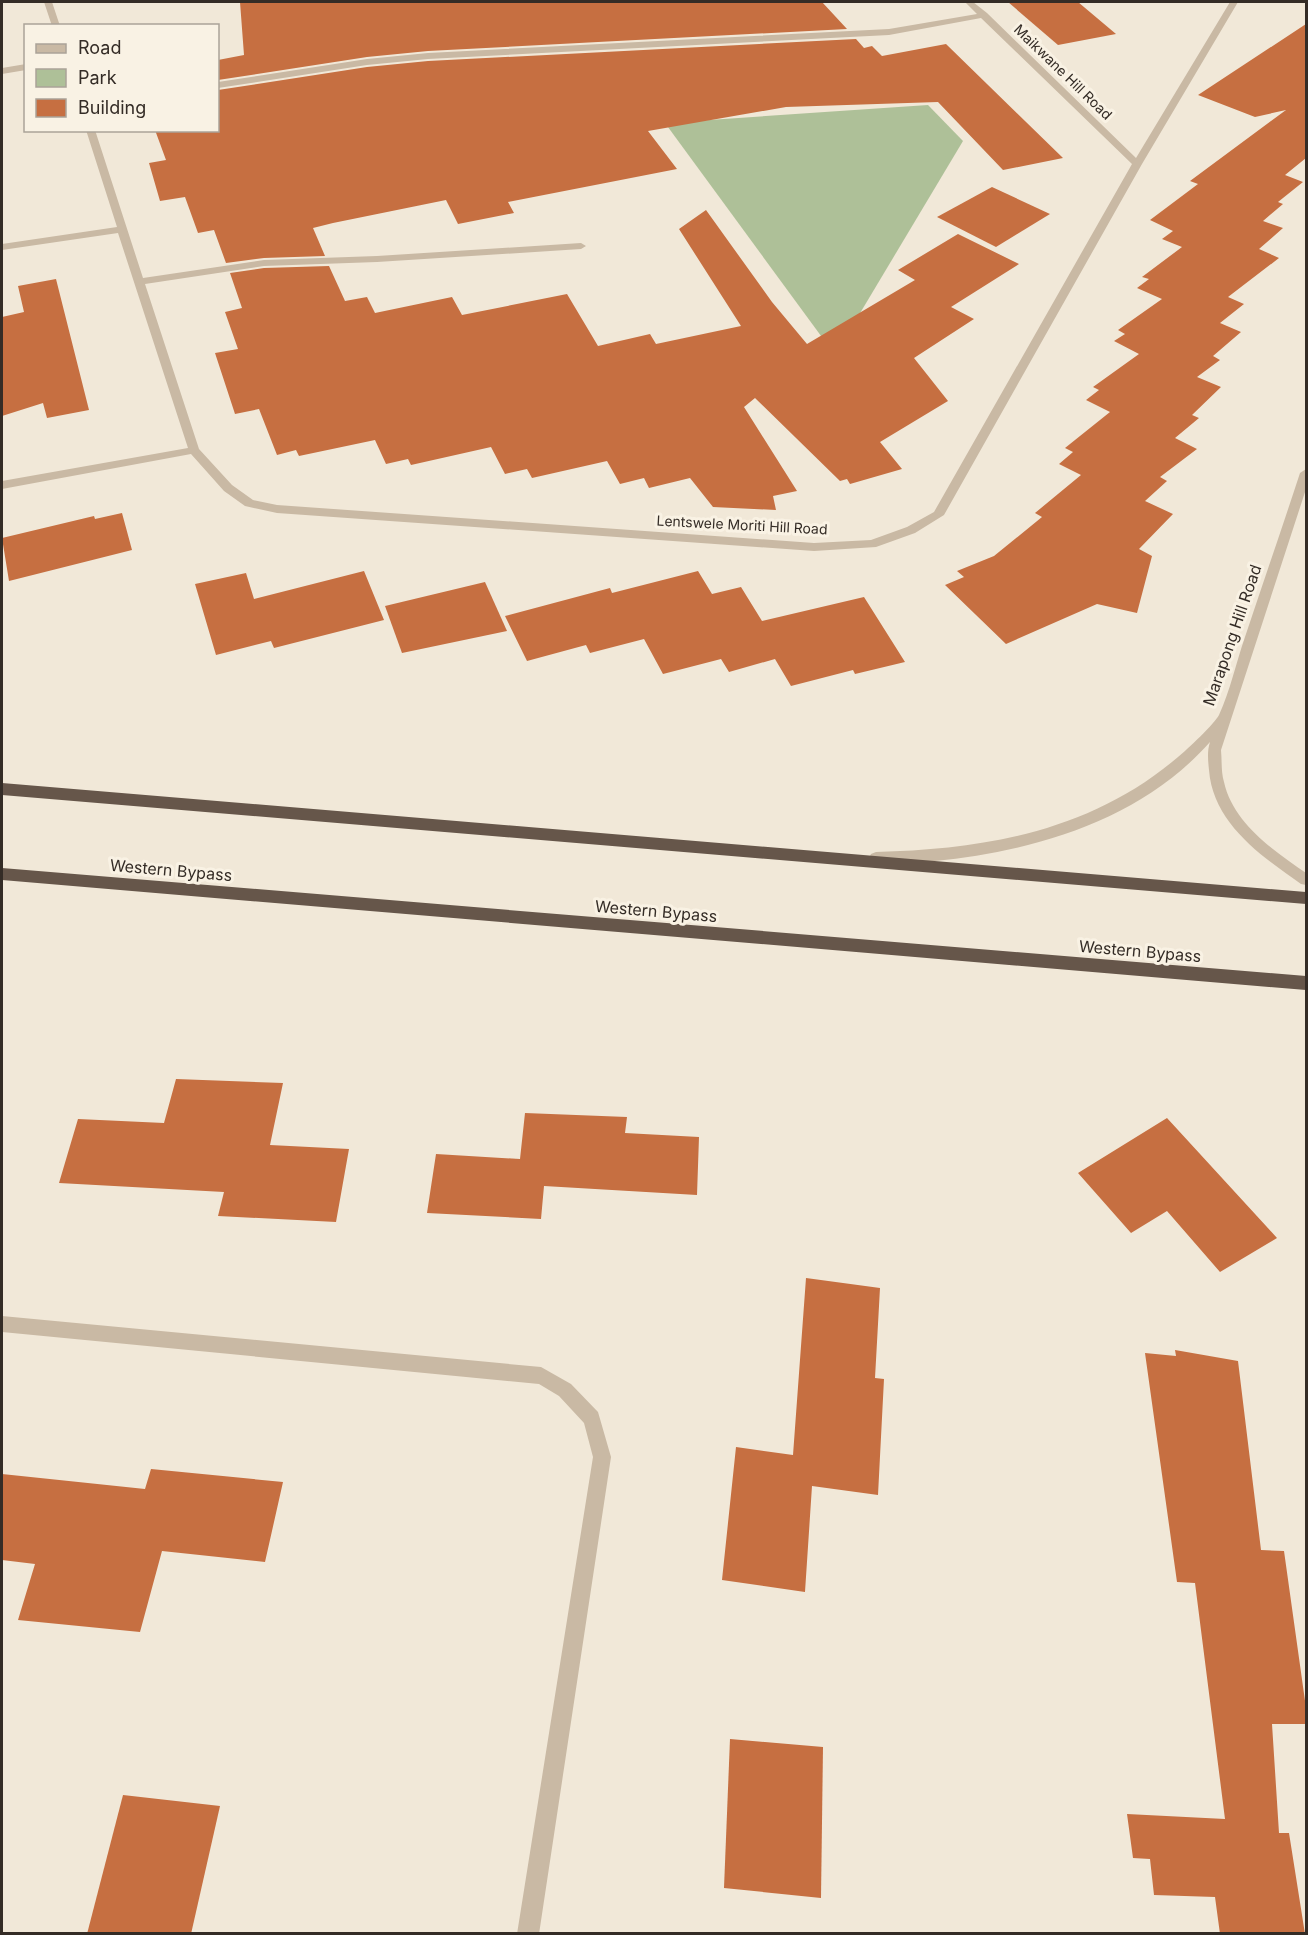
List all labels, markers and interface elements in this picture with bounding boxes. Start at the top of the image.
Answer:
street label: Maikwane Hill Road [1011,21,1116,123]
legend [24,24,219,132]
text: Road [78,37,121,58]
text: Park [78,67,117,88]
text: Building [78,97,146,118]
street label: Lentswele Moriti Hill Road [656,512,828,537]
street label: Marapong Hill Road [1198,562,1266,708]
street label: Western Bypass [109,855,233,885]
street label: Western Bypass [594,896,718,926]
street label: Western Bypass [1078,936,1202,966]

